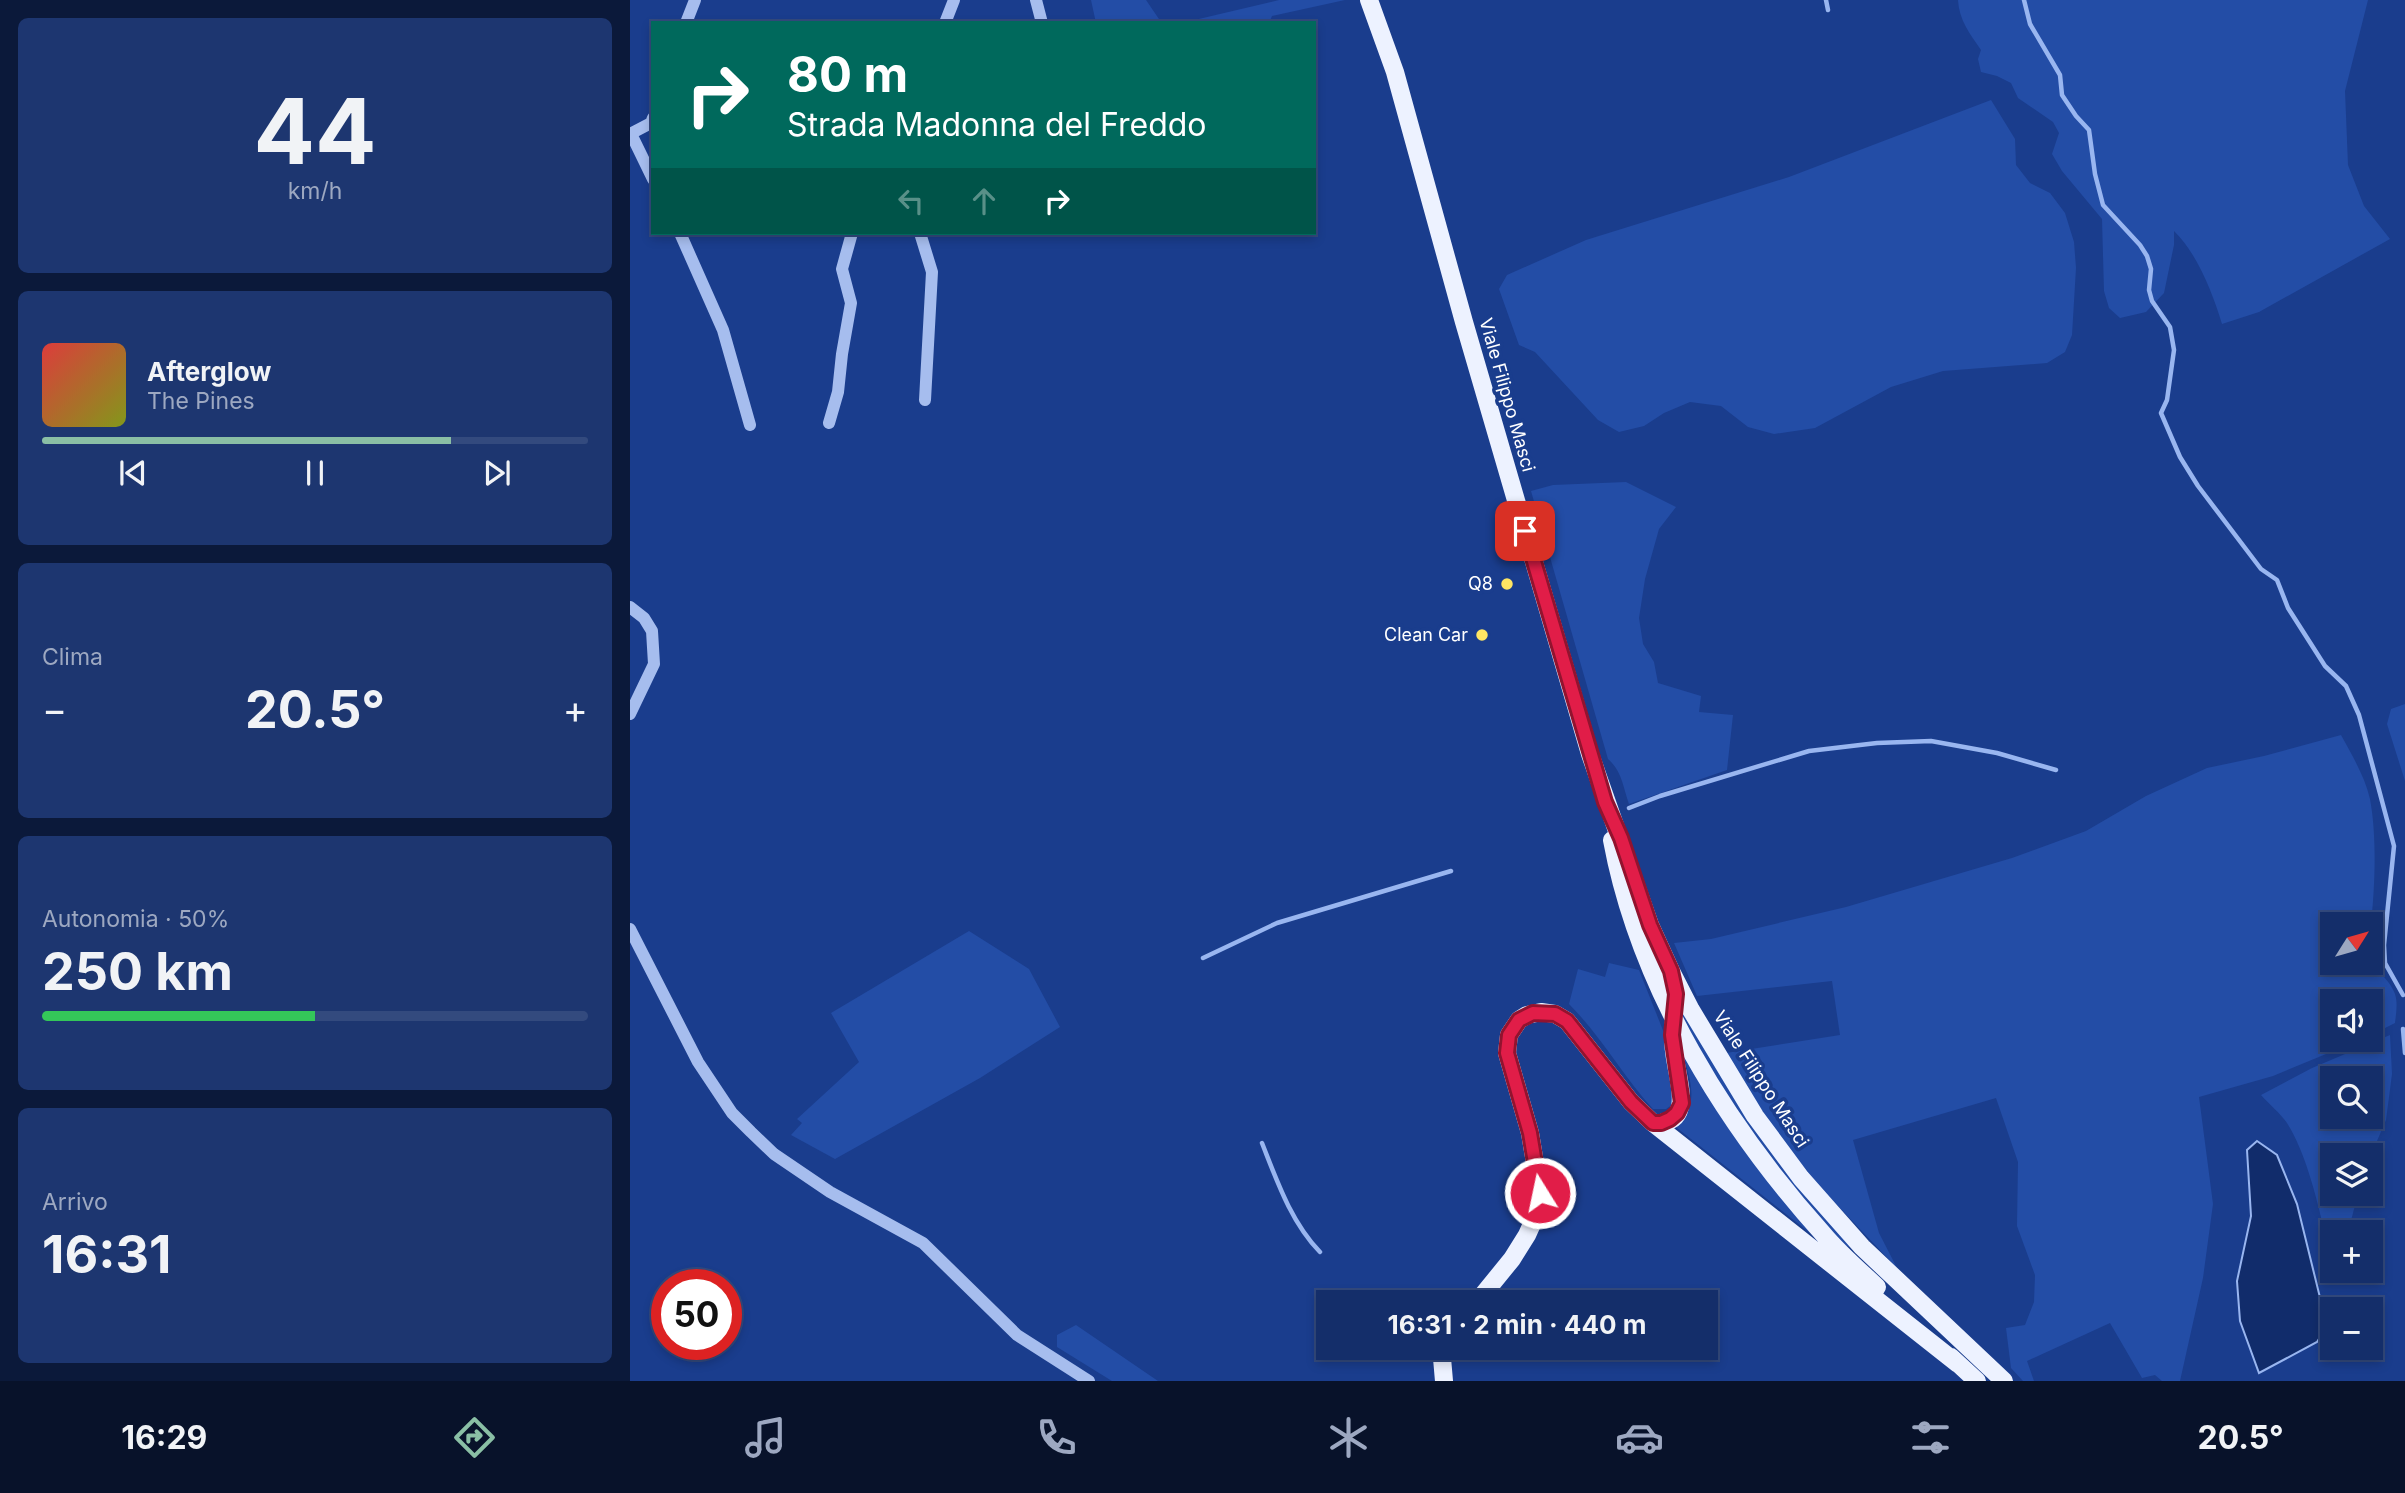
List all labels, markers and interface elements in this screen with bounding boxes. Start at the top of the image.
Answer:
text: 80 m [787,45,908,104]
icon: right [672,49,763,140]
text: 44 [253,76,377,186]
text: Strada Madonna del Freddo [787,105,1207,144]
text: km/h [288,177,342,205]
icon: left [892,182,930,220]
icon: ahead [965,182,1003,220]
icon: right [1038,182,1076,220]
street label: Viale Filippo Masci [1475,316,1539,474]
text: Afterglow [147,356,271,387]
text: The Pines [147,387,255,415]
icon: previous [114,454,152,492]
icon: pause [296,454,334,492]
icon: next [478,454,516,492]
pin [1495,501,1555,561]
icon: arrive [1506,512,1544,550]
place label: Q8 [1468,573,1493,594]
marker: Q8 [1499,576,1515,592]
place label: Clean Car [1384,624,1468,645]
marker: Clean Car [1474,627,1490,643]
text: Clima [42,643,103,671]
text: 20.5° [245,678,385,741]
text: − [42,686,67,732]
text: + [563,686,588,732]
text: Autonomia · 50% [42,905,229,933]
north arrow [2320,912,2384,975]
map controls [2320,912,2383,1360]
text: 250 km [42,940,233,1003]
button: sound [2320,989,2383,1052]
street label: Viale Filippo Masci [1709,1006,1814,1151]
button: search [2320,1066,2383,1129]
button: layers [2320,1143,2383,1206]
position arrow [1503,1156,1577,1230]
text: Arrivo [42,1188,108,1216]
button: + [2320,1220,2383,1283]
text: 16:31 [42,1223,172,1286]
speed limit sign: 50 [651,1269,742,1360]
button: − [2320,1297,2383,1360]
text: 16:31 · 2 min · 440 m [1388,1309,1646,1340]
icon: directions [450,1413,499,1462]
icon: music [741,1413,790,1462]
icon: phone [1032,1413,1081,1462]
icon: climate [1324,1413,1373,1462]
icon: car [1615,1413,1664,1462]
icon: filters [1906,1413,1955,1462]
text: 16:29 [121,1418,207,1457]
text: 20.5° [2198,1418,2284,1457]

